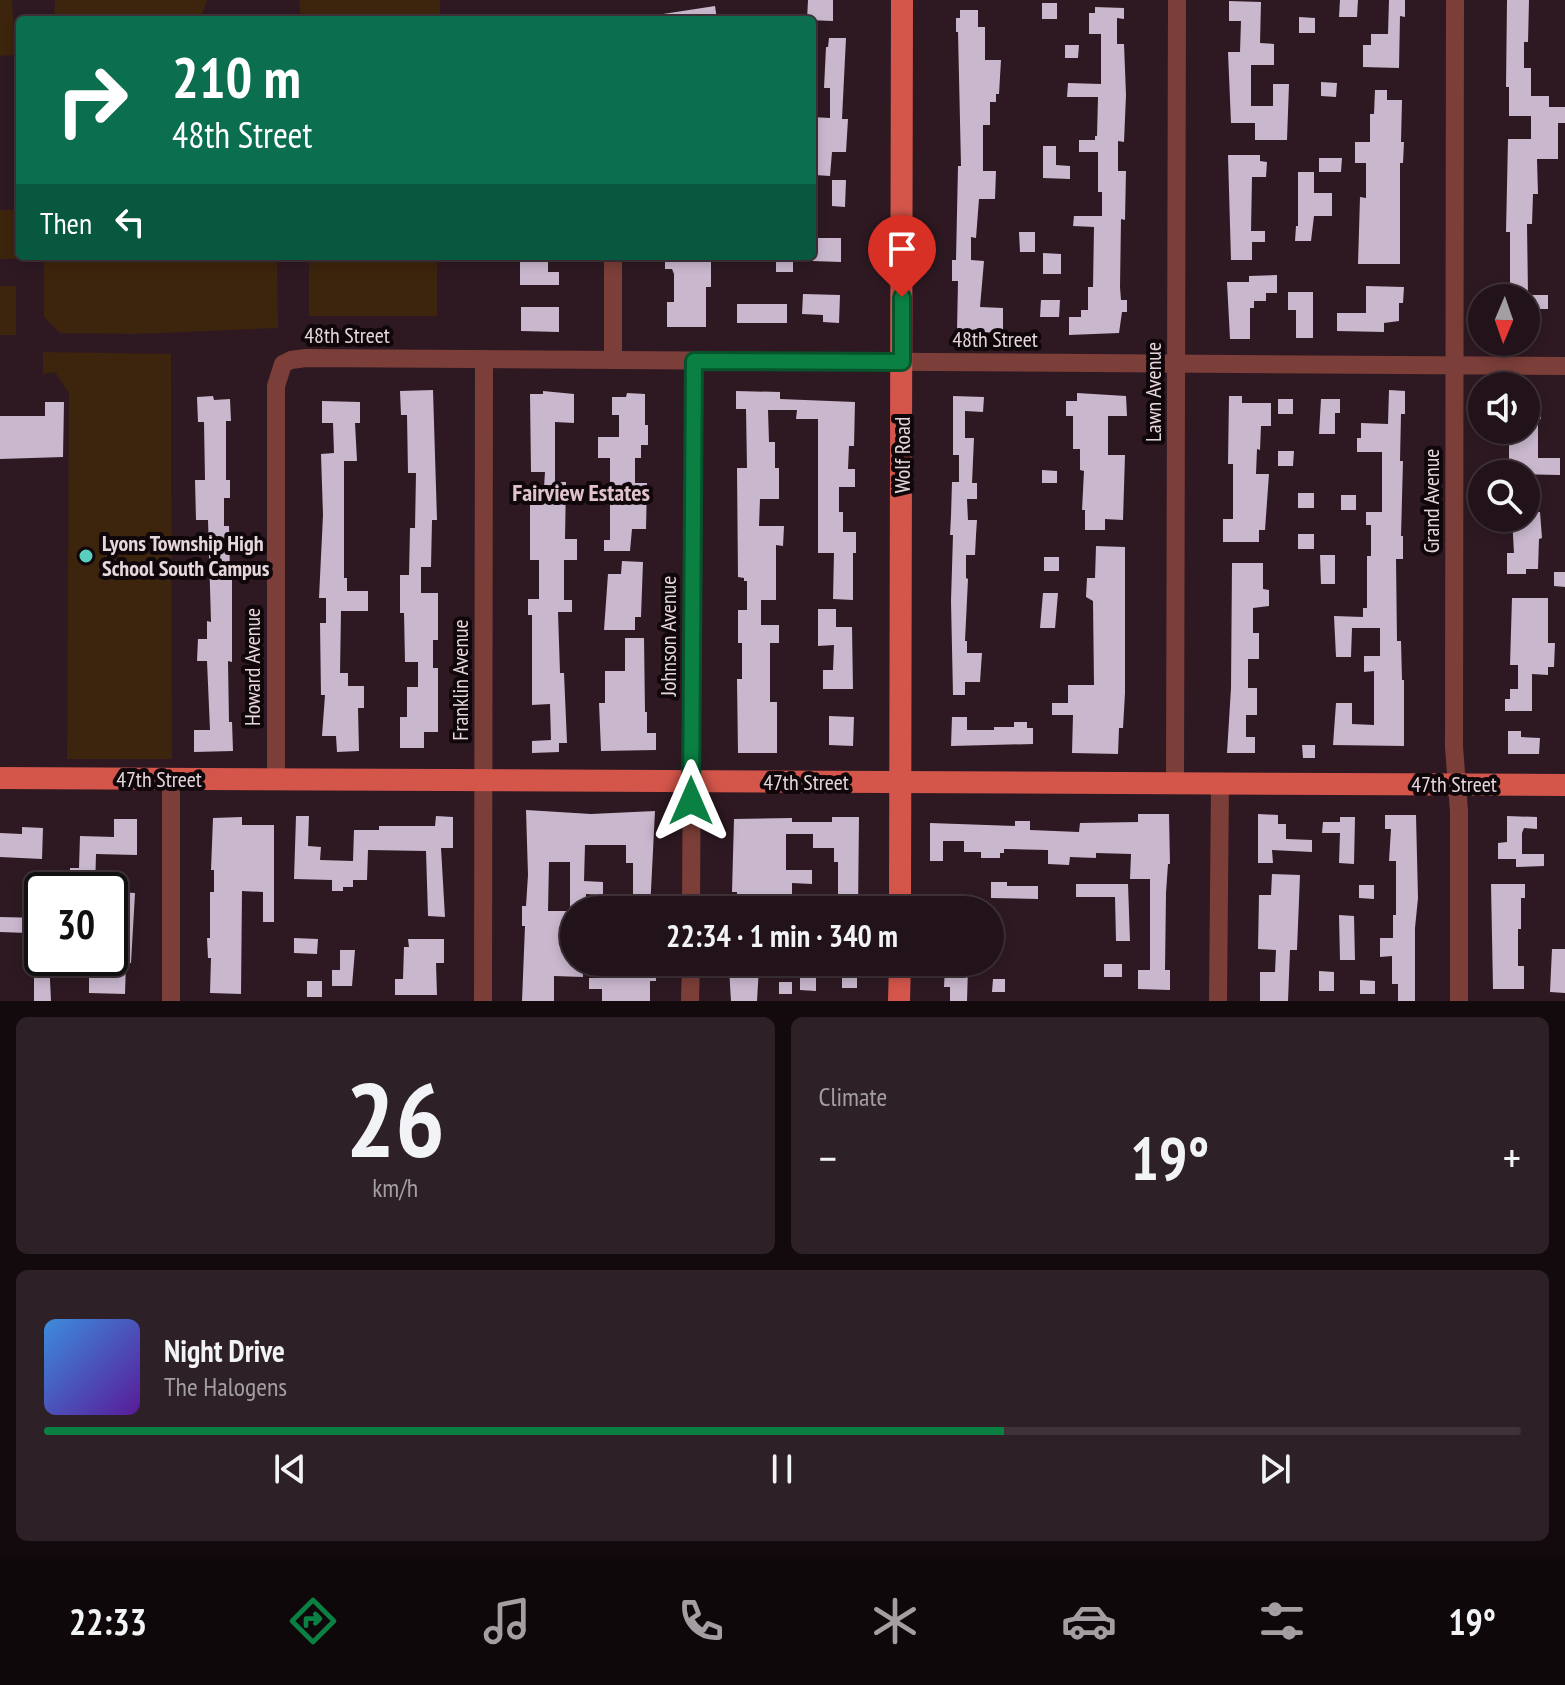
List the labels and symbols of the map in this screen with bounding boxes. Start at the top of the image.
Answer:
pin [868,215,936,297]
north arrow [1468,284,1540,356]
street label: 48th Street [304,321,390,349]
street label: 48th Street [952,325,1038,353]
street label: Lawn Avenue [1139,342,1167,442]
street label: Wolf Road [888,417,916,493]
street label: Grand Avenue [1417,449,1445,553]
district label: Fairview Estates [512,477,650,508]
place label: Lyons Township High School South Campus [102,529,270,582]
marker: Lyons Township High School South Campus [77,547,95,565]
street label: Johnson Avenue [654,576,682,697]
street label: Howard Avenue [238,608,266,726]
street label: Franklin Avenue [446,619,474,741]
position arrow [649,759,733,843]
street label: 47th Street [116,765,202,793]
street label: 47th Street [763,768,849,796]
street label: 47th Street [1411,770,1497,798]
speed limit sign: 30 [24,872,128,976]

